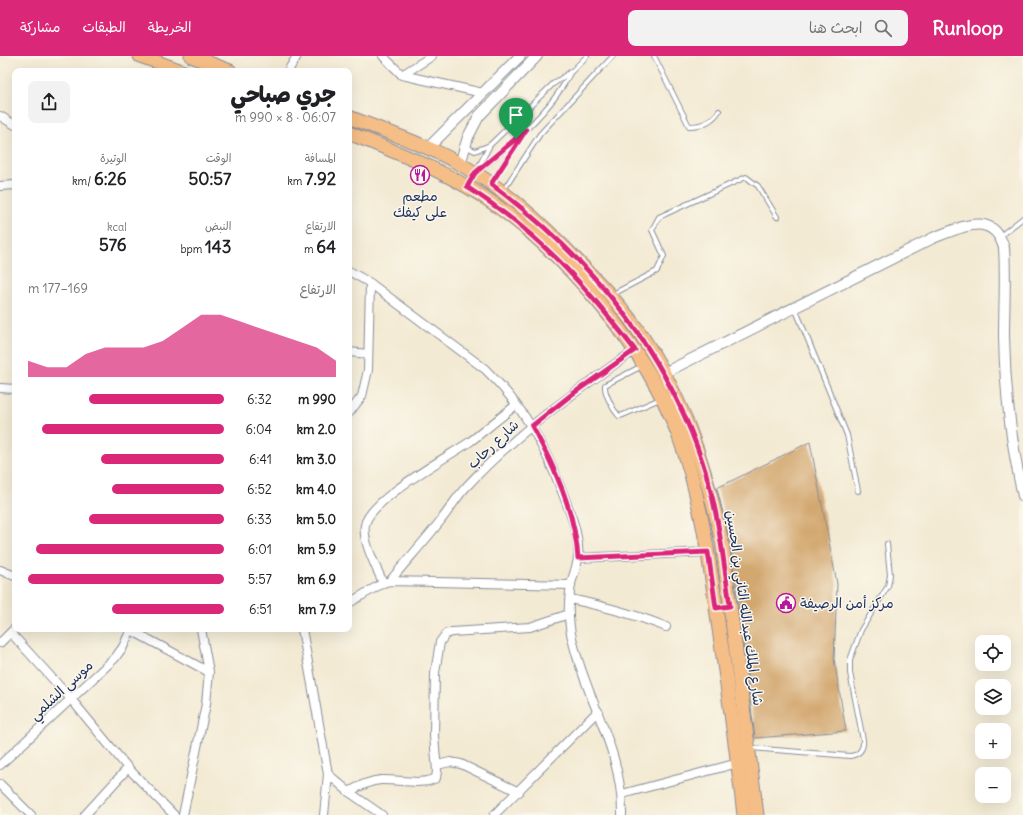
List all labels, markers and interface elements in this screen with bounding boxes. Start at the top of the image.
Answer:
search box [628,10,908,46]
text: Runloop [932,16,1003,40]
icon: search [872,17,894,39]
text: مشاركة [20,18,60,36]
text: الطبقات [82,18,126,36]
text: الخريطة [148,18,191,36]
text: ابحث هنا [809,18,862,37]
text: جري صباحي [230,80,336,108]
button: share [28,81,70,123]
pin [499,98,533,139]
icon: arrive [505,104,527,126]
text: 06:07 · 8 × 990 m [235,109,336,126]
text: الوتيرة [100,151,127,165]
text: الوقت [206,151,231,165]
text: المسافة [305,151,336,165]
restaurant icon: مطعم على كيفك [409,164,431,186]
text: 6:26 [94,168,127,190]
text: 50:57 [188,168,231,190]
text: 7.92 [305,168,336,190]
text: /km [72,174,94,188]
text: km [287,174,305,188]
place label: مطعم على كيفك [393,187,447,221]
text: النبض [205,219,231,233]
text: الارتفاع [305,219,336,233]
text: kcal [107,220,127,234]
text: 576 [99,234,127,256]
text: 143 [205,236,231,258]
text: 64 [316,236,336,258]
text: bpm [180,242,205,256]
text: m [304,242,316,256]
text: 169–177 m [28,280,88,297]
text: الارتفاع [300,281,336,298]
text: 6:32 [247,391,272,408]
text: 990 m [298,391,336,408]
street label: شارع رحاب [464,416,523,473]
text: 6:04 [245,421,272,438]
text: 2.0 km [296,421,336,438]
text: 6:41 [249,451,272,468]
text: 3.0 km [296,451,336,468]
text: 6:52 [247,481,272,498]
text: 4.0 km [296,481,336,498]
street label: شارع الملك عبدالله الثاني بن الحسين [718,509,768,707]
text: 6:33 [247,511,272,528]
text: 5.0 km [296,511,336,528]
text: 6:01 [248,541,272,558]
text: 5.9 km [297,541,336,558]
text: 5:57 [248,571,272,588]
text: 6.9 km [297,571,336,588]
public building icon: مركز أمن الرصيفة [775,592,797,614]
place label: مركز أمن الرصيفة [800,594,894,612]
text: 6:51 [249,601,272,618]
text: 7.9 km [298,601,336,618]
map controls [975,635,1011,803]
button: locate [975,635,1011,671]
street label: موسى الشلمي [26,656,99,727]
button: layers [975,679,1011,715]
button: + [975,723,1011,759]
button: − [975,767,1011,803]

